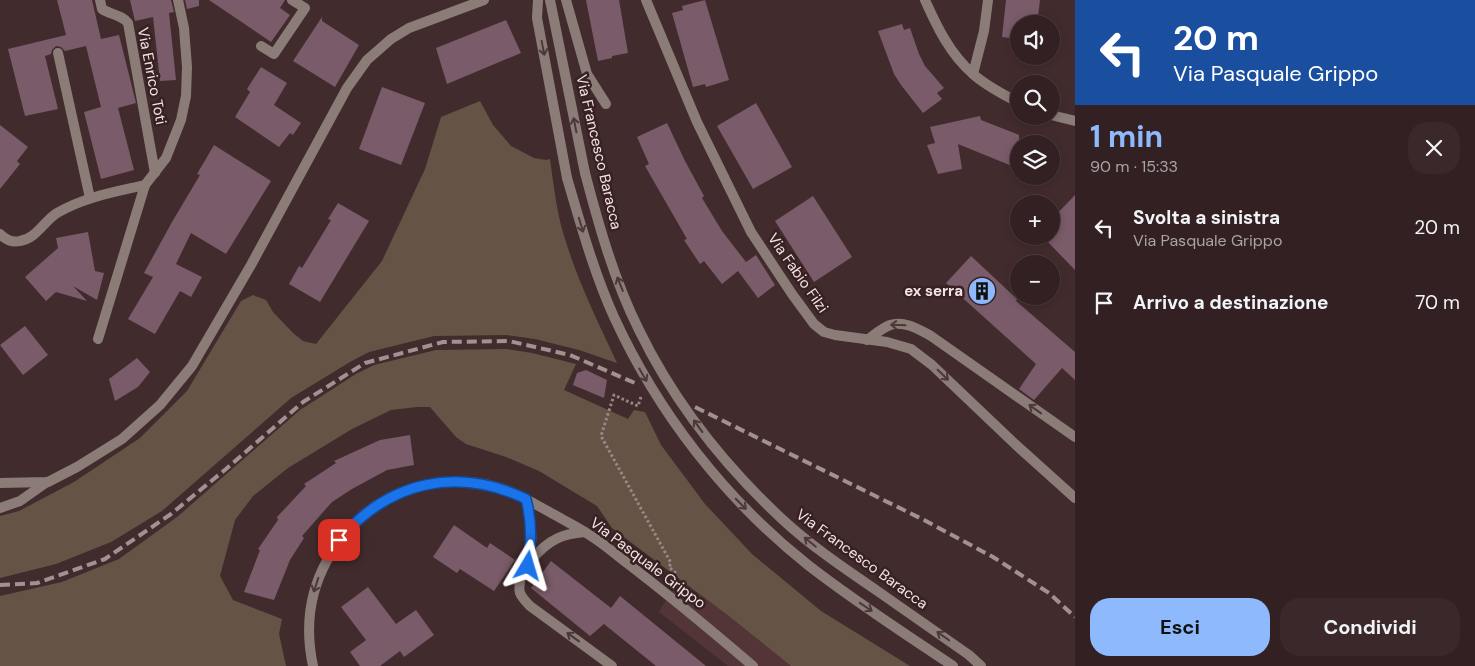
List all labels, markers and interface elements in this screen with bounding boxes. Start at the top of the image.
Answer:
map controls [1010,15,1060,305]
button: sound [1010,15,1060,65]
text: 20 m [1173,15,1259,61]
icon: left [1090,20,1155,85]
street label: Via Enrico Toti [133,26,171,126]
one-way arrow [538,40,548,56]
text: Via Pasquale Grippo [1173,59,1378,88]
street label: Via Francesco Baracca [571,73,627,231]
button: search [1010,75,1060,125]
text: 1 min [1090,117,1163,156]
one-way arrow [570,118,580,134]
button: close [1408,122,1460,174]
button: layers [1010,135,1060,185]
text: 90 m · 15:33 [1090,156,1178,177]
button: + [1010,195,1060,245]
text: Svolta a sinistra [1133,205,1280,230]
icon: left [1090,214,1118,242]
text: 20 m [1414,215,1460,240]
one-way arrow [577,216,587,232]
street label: Via Fabio Filzi [763,229,833,317]
text: Via Pasquale Grippo [1133,230,1282,251]
button: − [1010,255,1060,305]
building icon: ex serra [967,276,997,306]
one-way arrow [614,277,624,292]
place label: ex serra [904,281,963,301]
icon: arrive [1090,289,1118,317]
text: Arrivo a destinazione [1133,290,1328,315]
text: 70 m [1415,290,1460,315]
one-way arrow [891,320,907,330]
one-way arrow [638,367,648,382]
one-way arrow [937,369,949,381]
one-way arrow [1029,403,1042,414]
one-way arrow [693,419,703,433]
one-way arrow [735,497,747,510]
street label: Via Francesco Baracca [792,504,932,614]
street label: Via Pasquale Grippo [586,513,710,613]
pin [318,519,360,561]
icon: arrive [325,526,353,554]
one-way arrow [804,537,817,548]
position arrow [501,539,553,591]
one-way arrow [311,576,321,592]
button: Esci [1090,598,1270,656]
button: Condividi [1280,598,1460,656]
one-way arrow [859,602,873,612]
one-way arrow [936,631,950,642]
one-way arrow [566,632,580,642]

